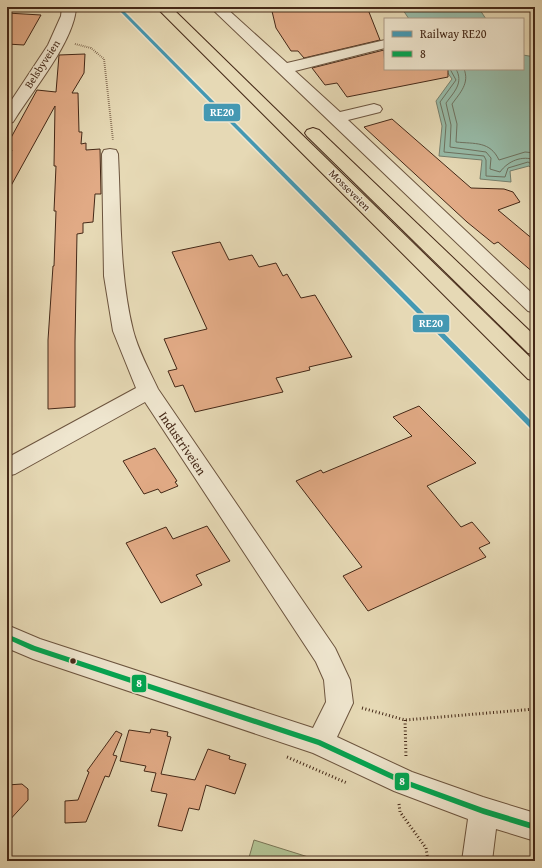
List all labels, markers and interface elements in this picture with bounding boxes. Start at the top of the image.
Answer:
legend [384,18,524,70]
text: Railway RE20 [420,25,487,42]
street label: Belsbyveien [20,36,64,91]
text: 8 [420,45,426,62]
line badge: RE20 [203,103,241,122]
text: RE20 [210,104,234,120]
street label: Mosseveien [325,165,375,215]
line badge: RE20 [412,314,450,333]
text: RE20 [419,315,443,331]
street label: Industriveien [154,408,211,480]
unlabelled marker [68,656,78,666]
line badge: 8 [131,674,147,693]
text: 8 [136,675,142,691]
line badge: 8 [394,772,410,791]
text: 8 [399,773,405,789]

